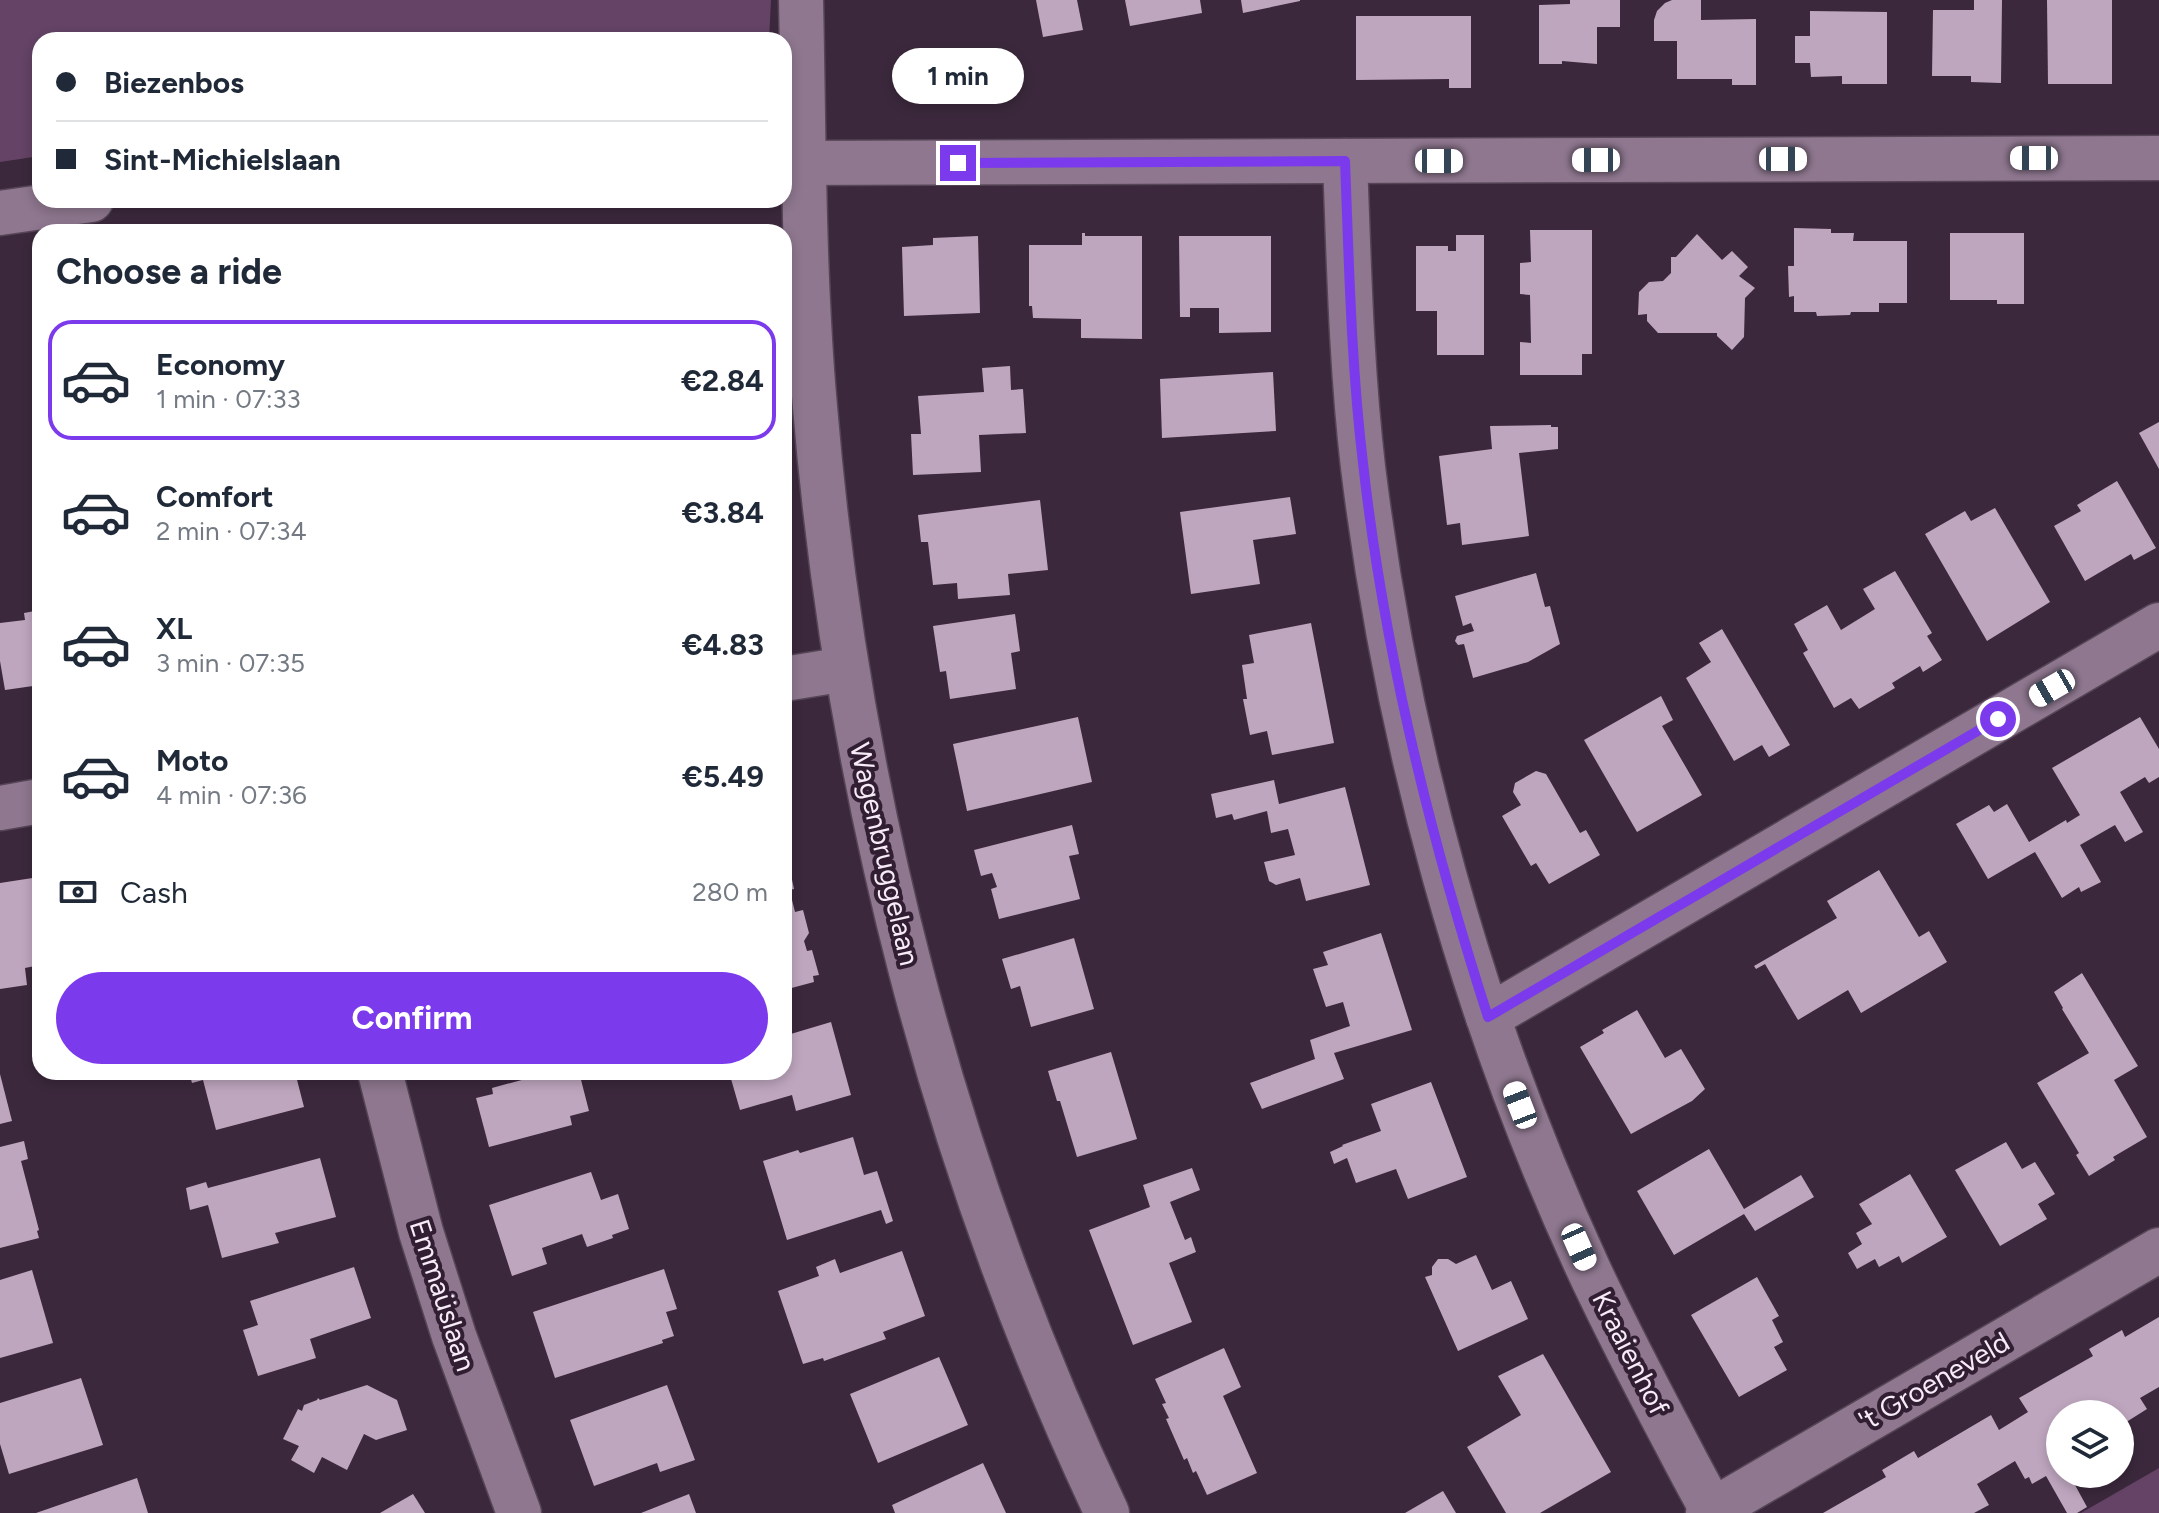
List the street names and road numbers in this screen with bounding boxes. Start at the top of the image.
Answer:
street label: Wagenbruggelaan [843,739,927,969]
street label: Emmaüslaan [402,1215,484,1375]
street label: Kraaienhof [1585,1285,1677,1421]
street label: 't Groeneveld [1853,1324,2015,1438]

